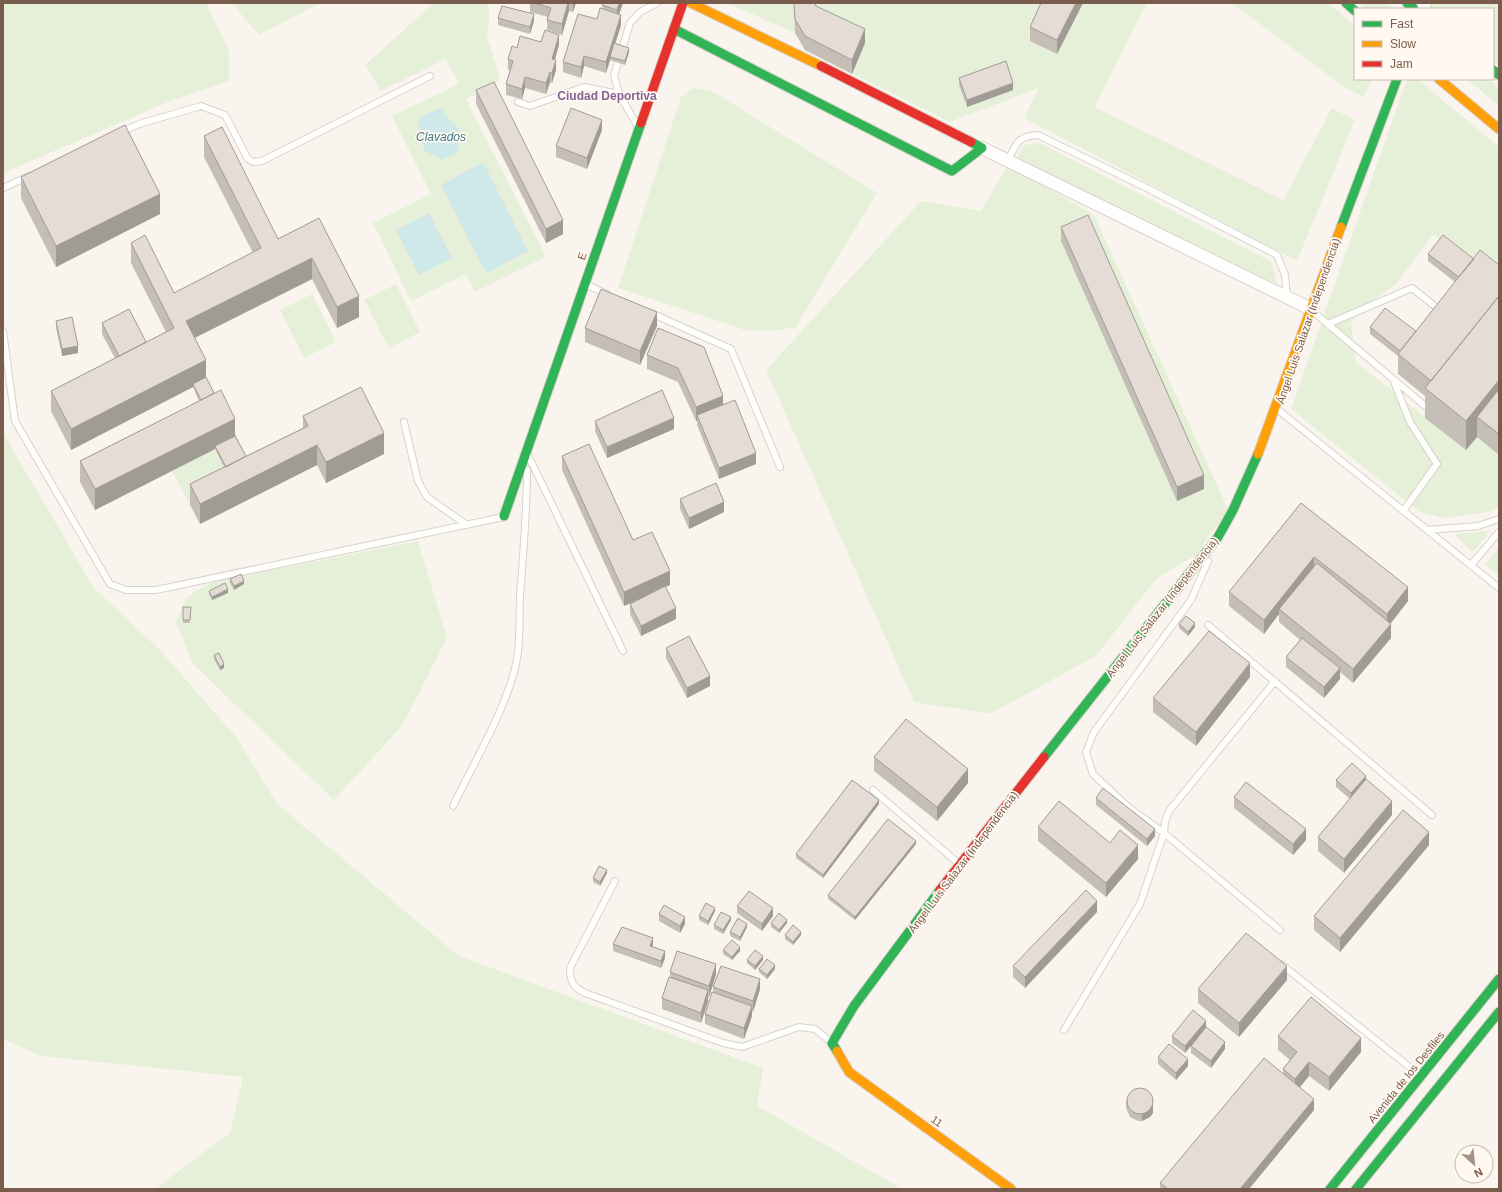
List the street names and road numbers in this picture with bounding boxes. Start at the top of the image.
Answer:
street label: Ángel Luis Salazar (Independencia) [1274,237,1342,405]
street label: E [575,251,589,261]
street label: Ángel Luis Salazar (Independencia) [1104,535,1220,679]
street label: Ángel Luis Salazar (Independencia) [906,789,1020,935]
street label: Avenida de los Desfiles [1365,1028,1447,1125]
street label: 11 [929,1113,945,1129]

